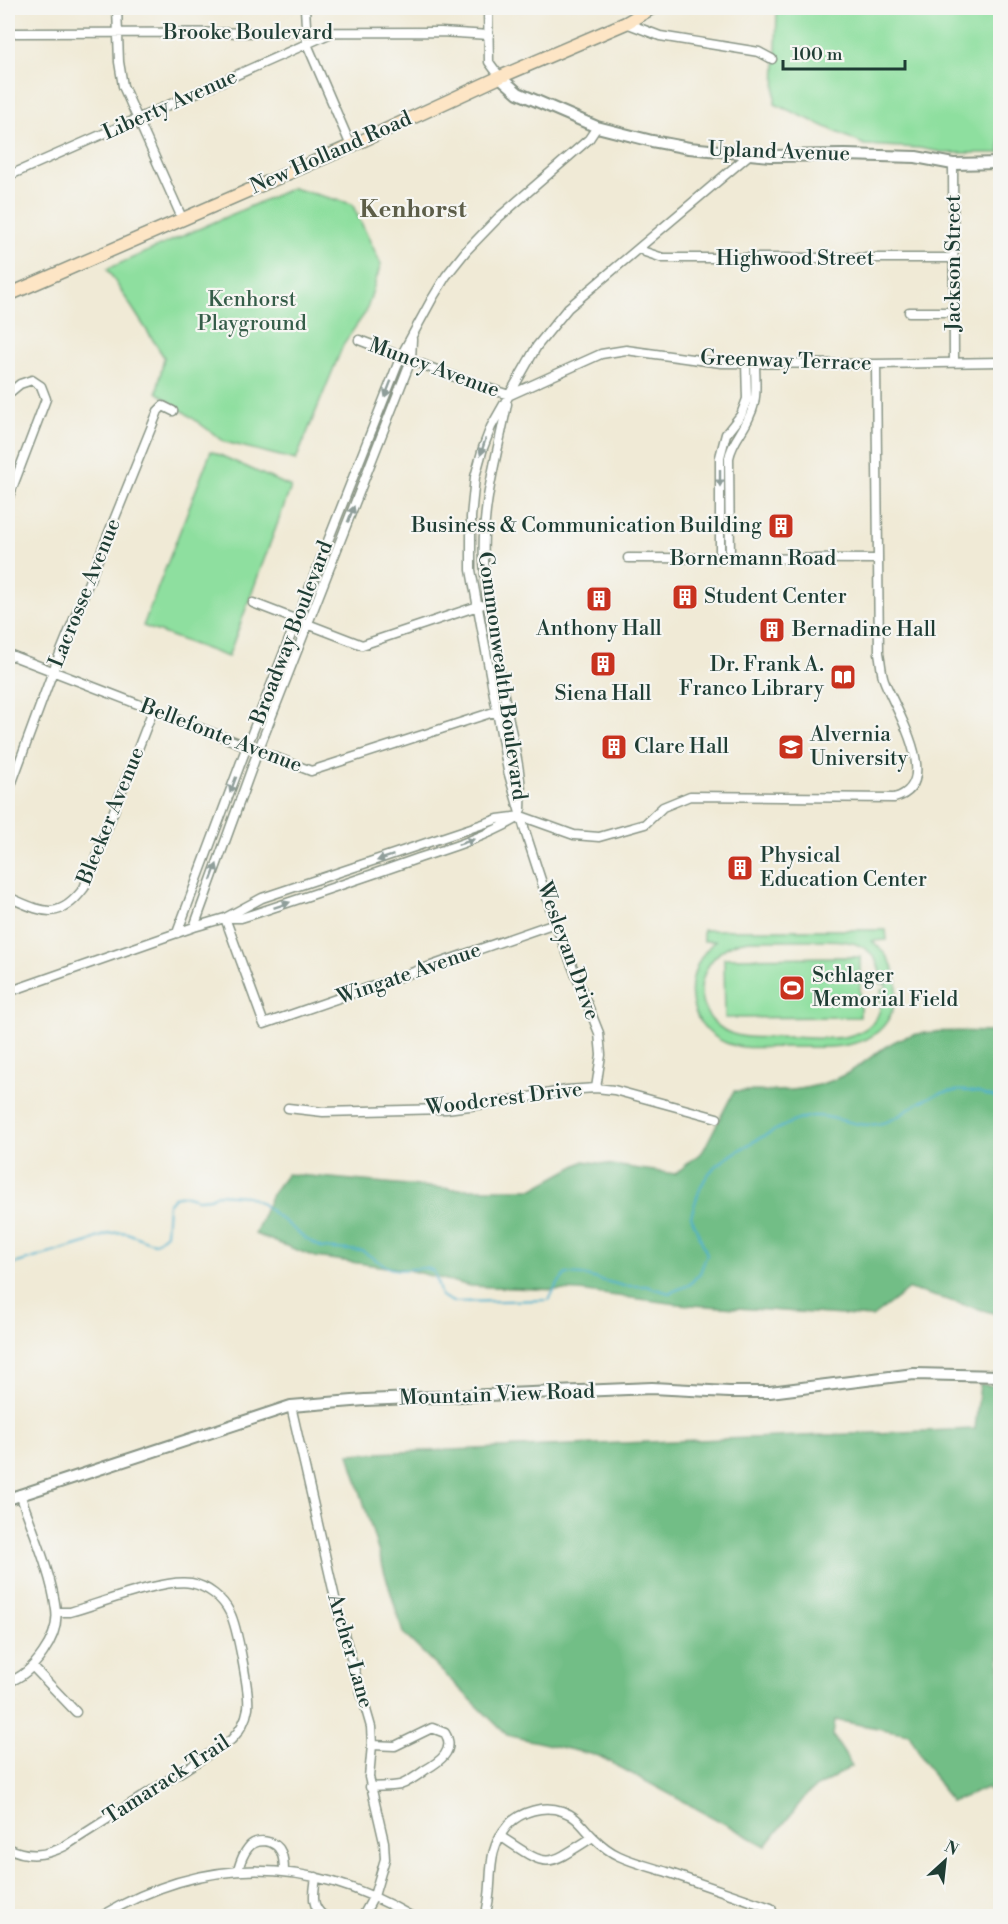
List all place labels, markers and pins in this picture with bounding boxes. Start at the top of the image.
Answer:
building icon: Business & Communication Building [766,511,796,541]
place label: Business & Communication Building [410,513,762,539]
building icon: Student Center [670,582,700,612]
building icon: Anthony Hall [584,584,614,614]
place label: Student Center [704,584,847,610]
building icon: Bernadine Hall [757,615,787,645]
place label: Anthony Hall [535,616,662,642]
place label: Bernadine Hall [791,617,936,643]
building icon: Siena Hall [588,649,618,679]
place label: Dr. Frank A. Franco Library [679,652,825,702]
library icon: Dr. Frank A. Franco Library [828,662,858,692]
place label: Siena Hall [555,681,651,707]
place label: Alvernia University [809,722,909,772]
building icon: Clare Hall [599,732,629,762]
school or university icon: Alvernia University [776,732,806,762]
place label: Clare Hall [634,734,729,760]
place label: Physical Education Center [760,843,927,893]
building icon: Physical Education Center [725,853,755,883]
place label: Schlager Memorial Field [812,963,958,1013]
sports icon: Schlager Memorial Field [777,973,807,1003]

